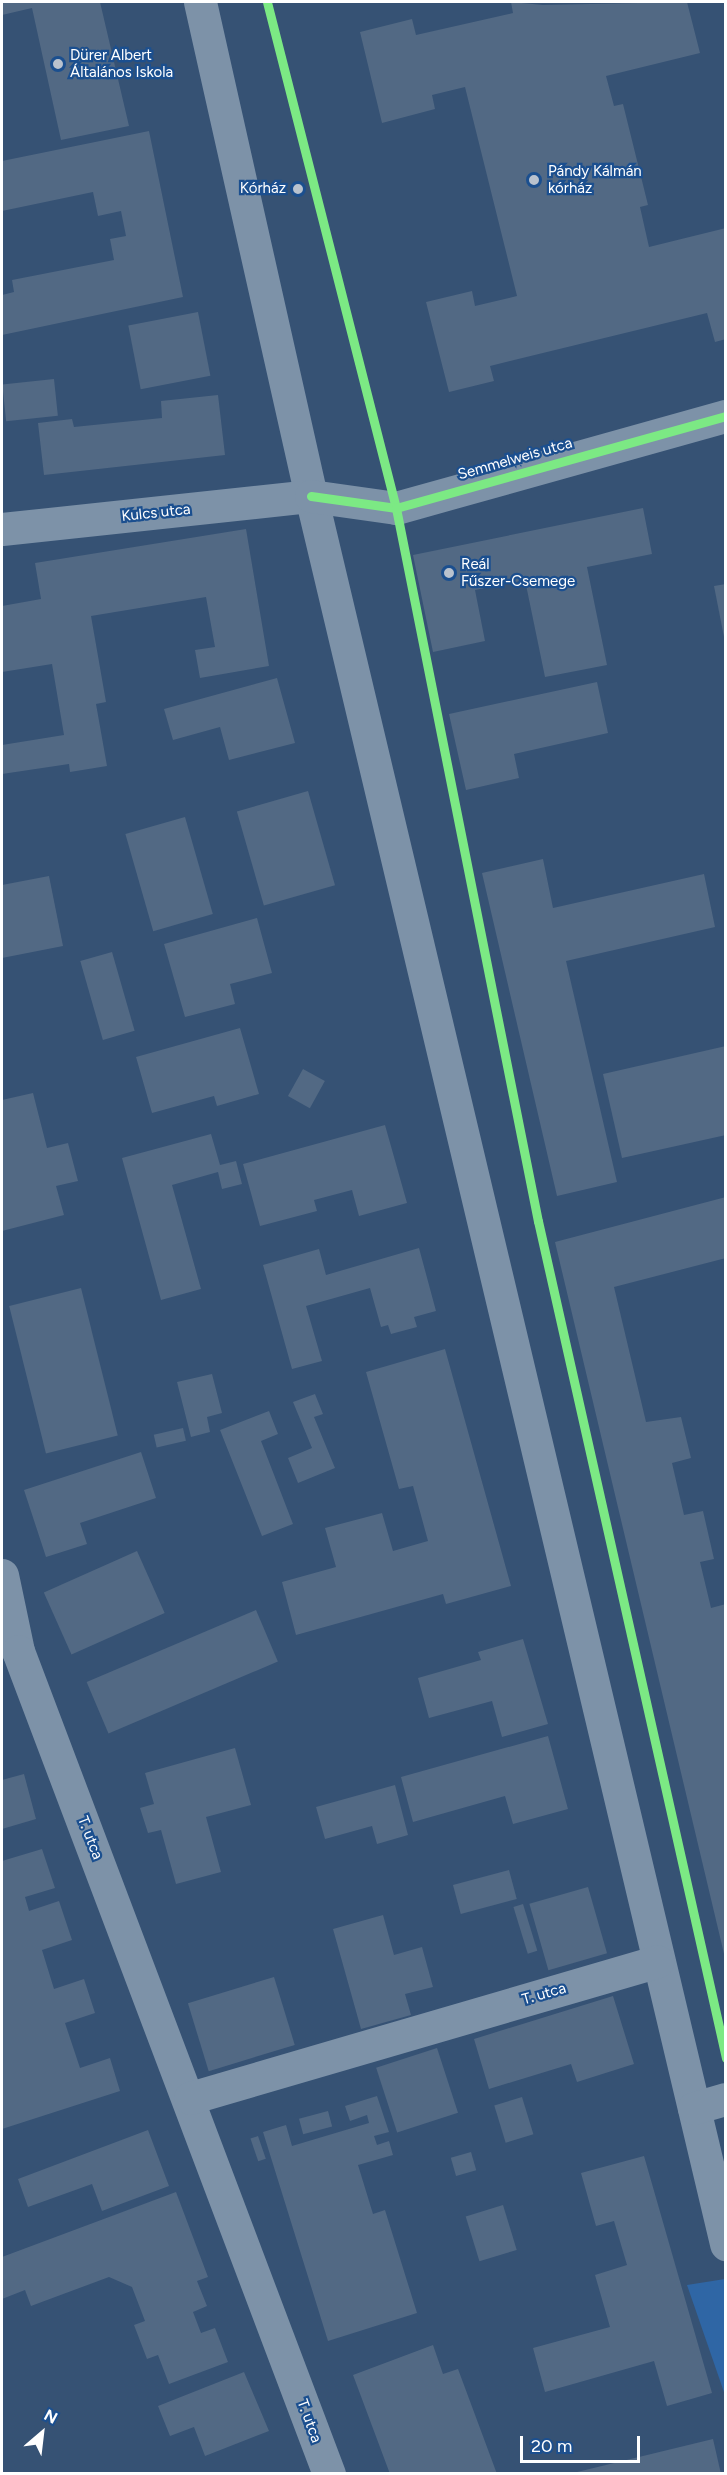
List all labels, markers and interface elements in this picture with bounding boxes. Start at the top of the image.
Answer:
place label: Dürer Albert Általános Iskola [70,46,173,81]
marker: Dürer Albert Általános Iskola [51,57,65,71]
place label: Pándy Kálmán kórház [548,162,642,197]
marker: Pándy Kálmán kórház [525,171,543,189]
place label: Kórház [240,180,286,198]
marker: Kórház [291,182,305,196]
street label: Semmelweis utca [456,434,574,484]
street label: Kulcs utca [121,500,191,526]
place label: Reál Fűszer-Csemege [461,555,575,590]
marker: Reál Fűszer-Csemege [442,566,456,580]
street label: T. utca [74,1814,106,1862]
street label: T. utca [520,1979,568,2009]
street label: T. utca [293,2397,325,2445]
north arrow [12,2403,72,2463]
text: N [41,2405,61,2428]
scale bar [523,2424,643,2462]
text: 20 m [531,2435,572,2457]

